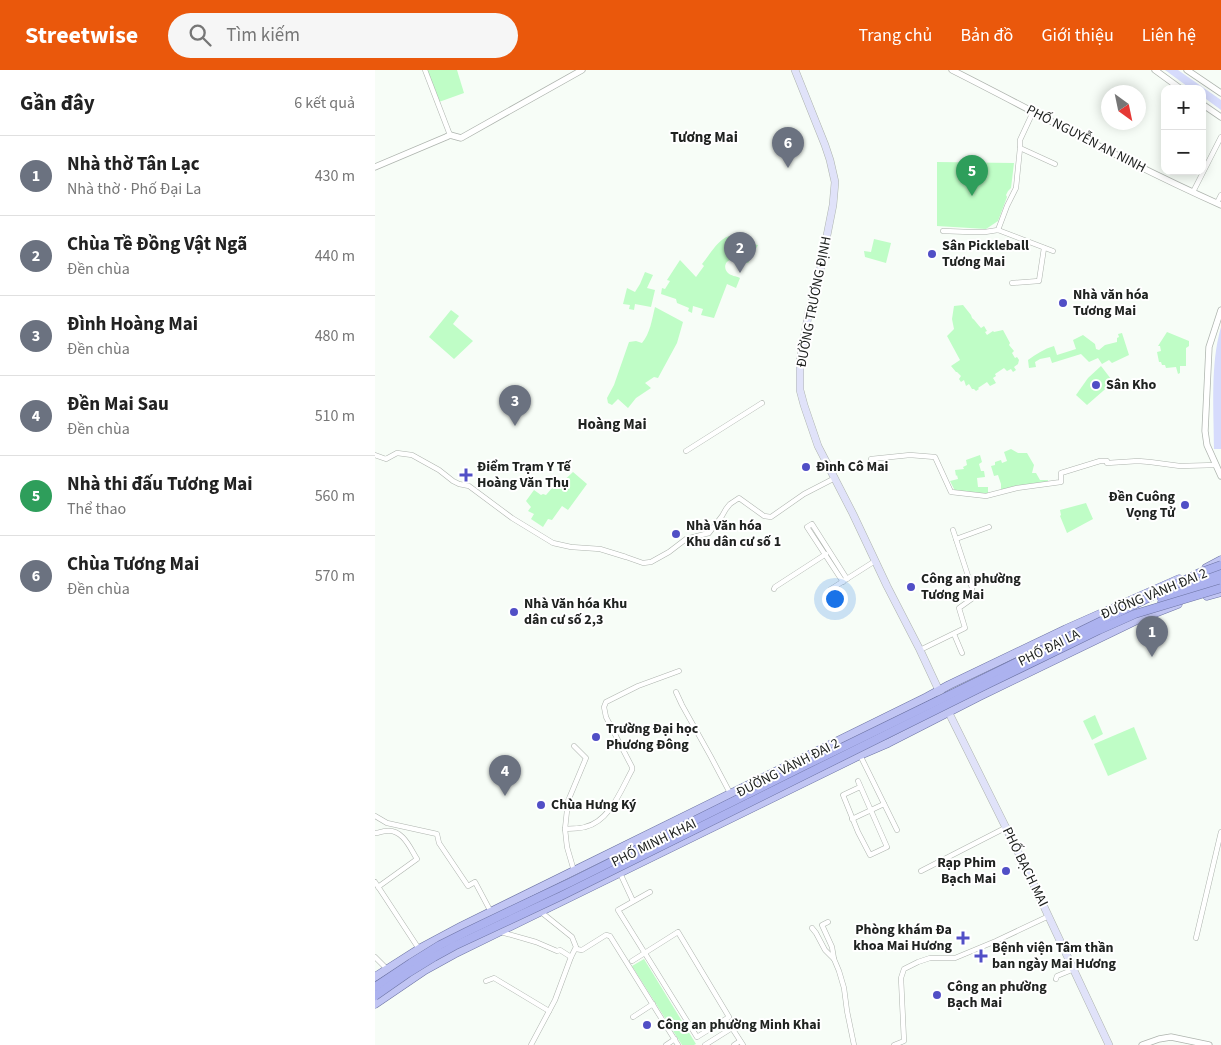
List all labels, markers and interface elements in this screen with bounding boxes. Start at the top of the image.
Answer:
search box [168,13,518,58]
text: Streetwise [25,18,138,53]
icon: search [186,21,214,49]
text: Tìm kiếm [226,22,300,49]
text: Trang chủ [858,23,932,48]
text: Bản đồ [960,23,1013,48]
text: Giới thiệu [1041,23,1114,48]
text: Liên hệ [1142,23,1196,48]
north arrow [1101,85,1146,130]
map controls [1161,85,1206,175]
button: + [1161,85,1206,130]
text: Gần đây [20,88,95,118]
text: 6 kết quả [294,92,355,114]
street label: PHỐ NGUYỄN AN NINH [1023,100,1149,178]
district label: Tương Mai [670,127,738,148]
pin: 6 [772,127,804,168]
button: − [1161,130,1206,175]
text: Nhà thờ Tân Lạc [67,151,200,178]
pin: 5 [956,155,988,196]
text: 1 [32,165,40,187]
text: 430 m [315,165,355,187]
text: Nhà thờ · Phố Đại La [67,178,201,200]
text: Chùa Tề Đồng Vật Ngã [67,231,247,258]
pin: 2 [724,232,756,273]
street label: ĐƯỜNG TRƯƠNG ĐỊNH [791,235,837,369]
place label: Sân Pickleball Tương Mai [942,236,1029,272]
text: 2 [32,245,40,267]
text: 440 m [315,245,355,267]
marker: Sân Pickleball Tương Mai [926,248,938,260]
text: Đền chùa [67,258,130,280]
place label: Nhà văn hóa Tương Mai [1073,285,1149,321]
marker: Nhà văn hóa Tương Mai [1057,297,1069,309]
text: Đình Hoàng Mai [67,311,198,338]
text: 3 [32,325,40,347]
text: 480 m [315,325,355,347]
text: Đền chùa [67,338,130,360]
place label: Sân Kho [1106,375,1157,395]
marker: Sân Kho [1090,379,1102,391]
pin: 3 [499,385,531,426]
text: Đền Mai Sau [67,391,169,418]
text: 4 [32,405,40,427]
text: 510 m [315,405,355,427]
district label: Hoàng Mai [577,414,647,435]
text: Đền chùa [67,418,130,440]
place label: Điểm Trạm Y Tế Hoàng Văn Thụ [477,457,572,493]
place label: Đình Cô Mai [816,457,889,477]
marker: Đình Cô Mai [800,461,812,473]
marker: Điểm Trạm Y Tế Hoàng Văn Thụ [459,468,473,482]
text: Nhà thi đấu Tương Mai [67,471,253,498]
text: 5 [32,485,40,507]
text: 560 m [315,485,355,507]
place label: Đền Cuông Vọng Tử [1109,487,1176,523]
text: Thể thao [67,498,126,520]
marker: Đền Cuông Vọng Tử [1179,499,1191,511]
place label: Nhà Văn hóa Khu dân cư số 1 [686,516,781,552]
marker: Nhà Văn hóa Khu dân cư số 1 [670,528,682,540]
text: Chùa Tương Mai [67,551,199,578]
street label: ĐƯỜNG VÀNH ĐAI 2 [1098,563,1210,624]
text: 6 [32,565,40,587]
text: 570 m [315,565,355,587]
place label: Công an phường Tương Mai [921,569,1021,605]
text: Đền chùa [67,578,130,600]
marker: Công an phường Tương Mai [905,581,917,593]
your location [822,586,848,612]
place label: Nhà Văn hóa Khu dân cư số 2,3 [524,594,627,630]
marker: Nhà Văn hóa Khu dân cư số 2,3 [508,606,520,618]
pin: 1 [1136,616,1168,657]
street label: PHỐ ĐẠI LA [1015,624,1084,672]
place label: Trường Đại học Phương Đông [606,719,699,755]
marker: Trường Đại học Phương Đông [590,731,602,743]
street label: ĐƯỜNG VÀNH ĐAI 2 [733,733,843,803]
pin: 4 [489,755,521,796]
place label: Chùa Hưng Ký [551,795,637,815]
marker: Chùa Hưng Ký [535,799,547,811]
street label: PHỐ MINH KHAI [608,814,700,872]
street label: PHỐ BẠCH MAI [997,824,1053,910]
place label: Rạp Phim Bạch Mai [937,853,996,889]
marker: Rạp Phim Bạch Mai [1000,865,1012,877]
place label: Phòng khám Đa khoa Mai Hương [853,920,953,956]
marker: Phòng khám Đa khoa Mai Hương [956,931,970,945]
place label: Bệnh viện Tâm thần ban ngày Mai Hương [992,938,1117,974]
marker: Bệnh viện Tâm thần ban ngày Mai Hương [974,949,988,963]
place label: Công an phường Bạch Mai [947,977,1047,1013]
marker: Công an phường Bạch Mai [931,989,943,1001]
place label: Công an phường Minh Khai [657,1015,821,1035]
marker: Công an phường Minh Khai [641,1019,653,1031]

